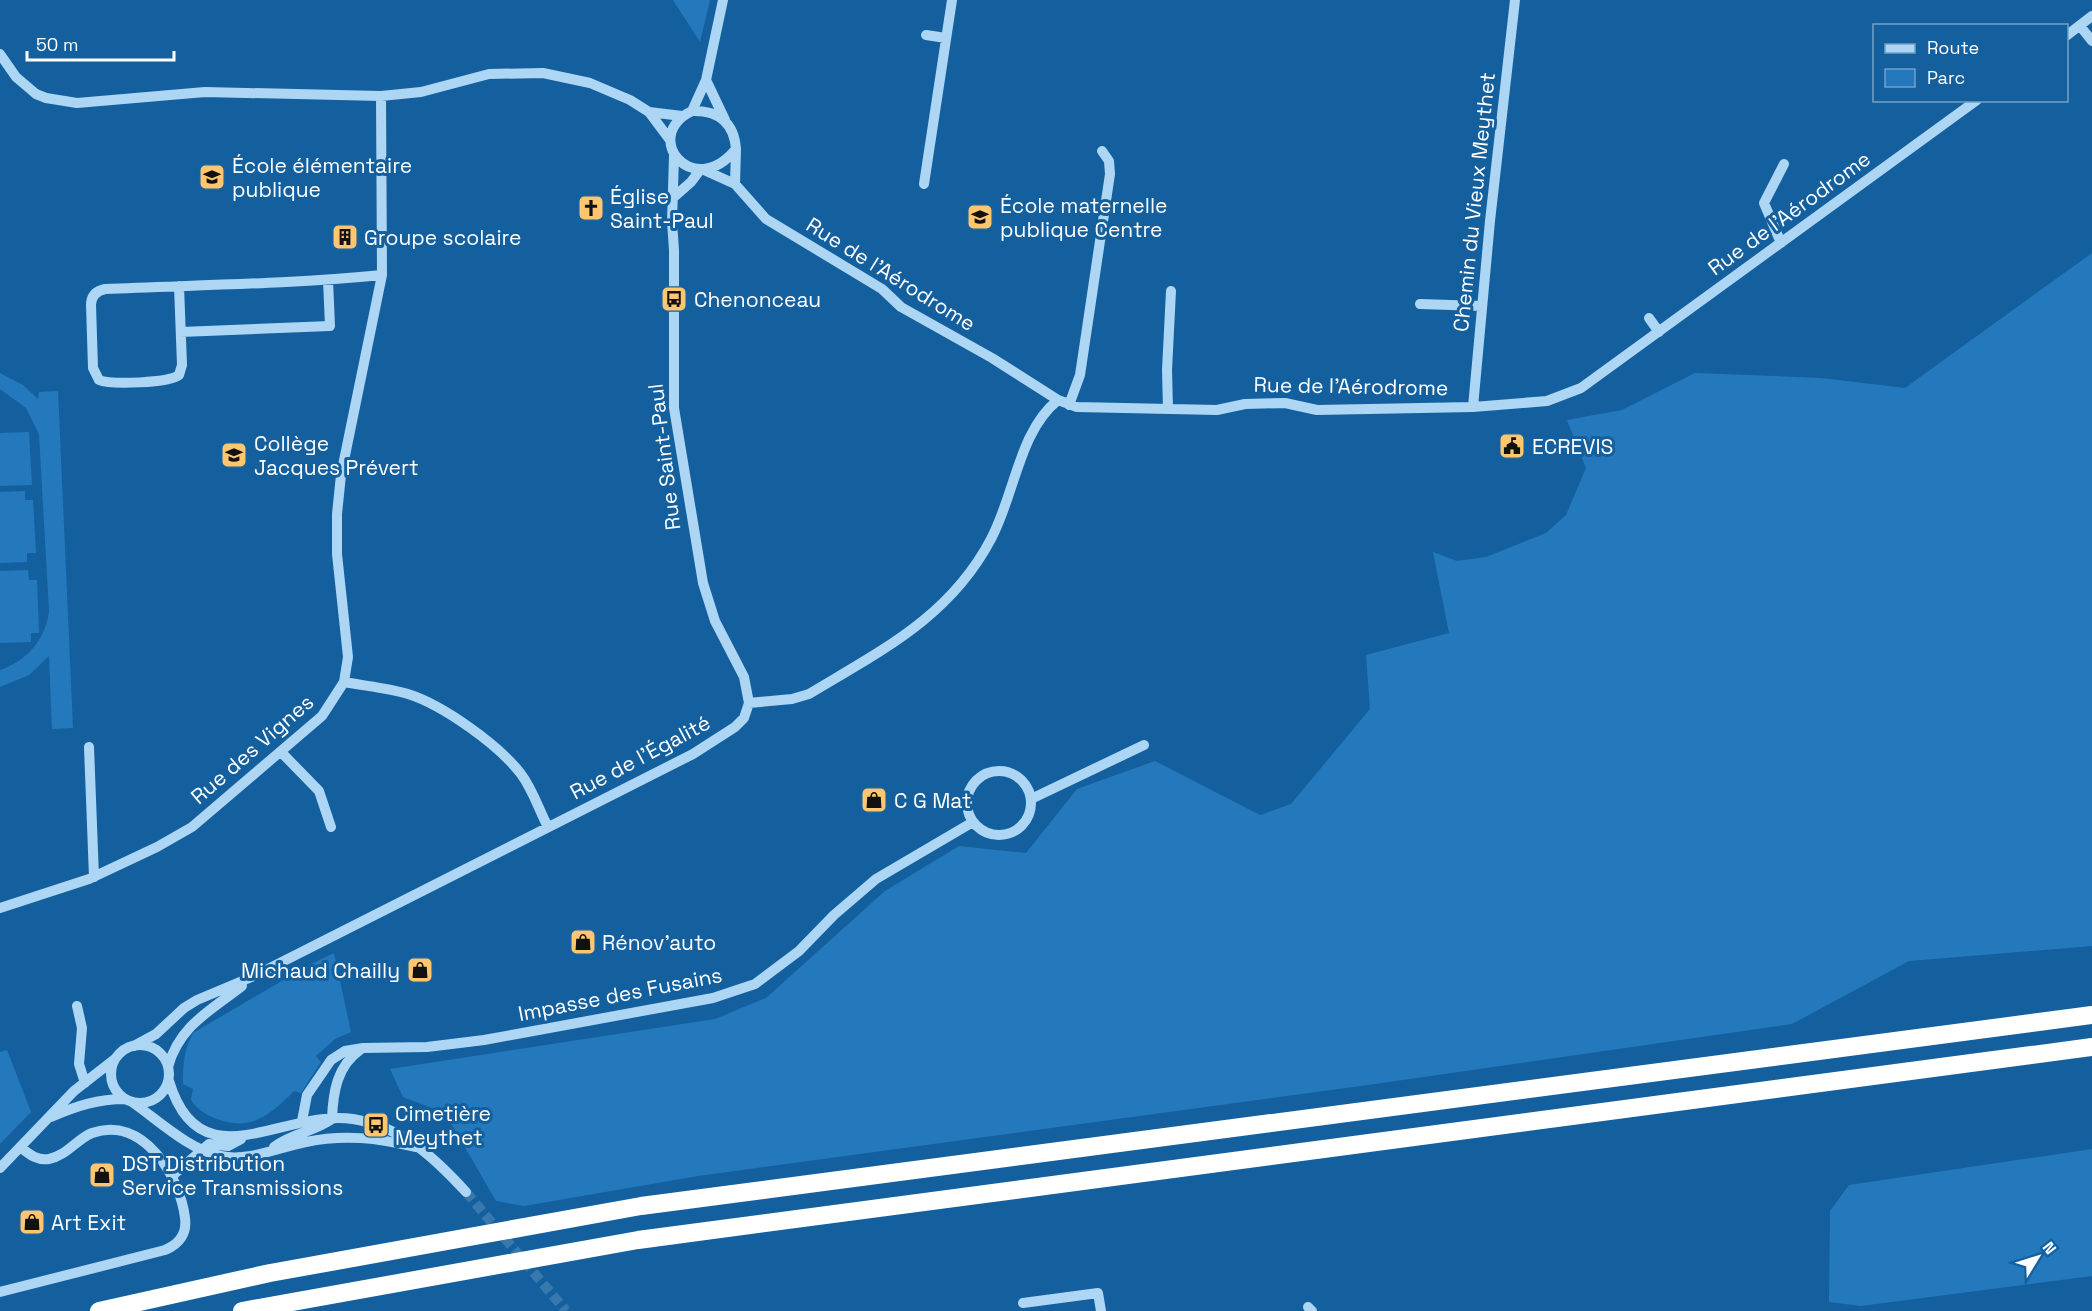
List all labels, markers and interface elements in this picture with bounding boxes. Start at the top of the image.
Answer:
scale bar [27,24,174,62]
legend [1873,24,2068,102]
text: 50 m [36,33,78,56]
text: Route [1927,36,1979,59]
text: Parc [1927,66,1965,89]
street label: Chemin du Vieux Meythet [1447,71,1501,333]
street label: Rue de l'Aérodrome [1702,145,1876,281]
place label: École élémentaire publique [232,152,412,203]
school or university icon: École élémentaire publique [197,162,227,192]
place label: Église Saint-Paul [610,183,714,234]
place label: École maternelle publique Centre [1000,192,1167,243]
church icon: Église Saint-Paul [576,193,606,223]
school or university icon: École maternelle publique Centre [965,202,995,232]
street label: Rue de l'Aérodrome [801,211,981,337]
building icon: Groupe scolaire [330,222,360,252]
place label: Groupe scolaire [364,224,522,251]
bus stop icon: Chenonceau [659,284,689,314]
place label: Chenonceau [694,286,821,313]
street label: Rue de l'Aérodrome [1253,371,1449,401]
street label: Rue Saint-Paul [642,382,686,532]
place label: Collège Jacques Prévert [254,430,419,481]
public building icon: ECREVIS [1497,431,1527,461]
place label: ECREVIS [1532,433,1613,460]
school or university icon: Collège Jacques Prévert [219,440,249,470]
street label: Rue des Vignes [185,688,319,810]
street label: Rue de l'Égalité [565,709,715,805]
shop icon: C G Mat [859,785,889,815]
place label: C G Mat [894,787,971,814]
shop icon: Rénov'auto [568,927,598,957]
place label: Rénov'auto [602,929,716,956]
shop icon: Michaud Chailly [405,955,435,985]
place label: Michaud Chailly [241,957,400,984]
street label: Impasse des Fusains [516,961,724,1027]
place label: Cimetière Meythet [395,1100,491,1151]
bus stop icon: Cimetière Meythet [361,1110,391,1140]
place label: DST Distribution Service Transmissions [122,1150,343,1201]
shop icon: DST Distribution Service Transmissions [87,1160,117,1190]
shop icon: Art Exit [17,1207,47,1237]
place label: Art Exit [51,1209,126,1236]
north arrow [2008,1227,2068,1287]
text: N [2038,1237,2061,1259]

